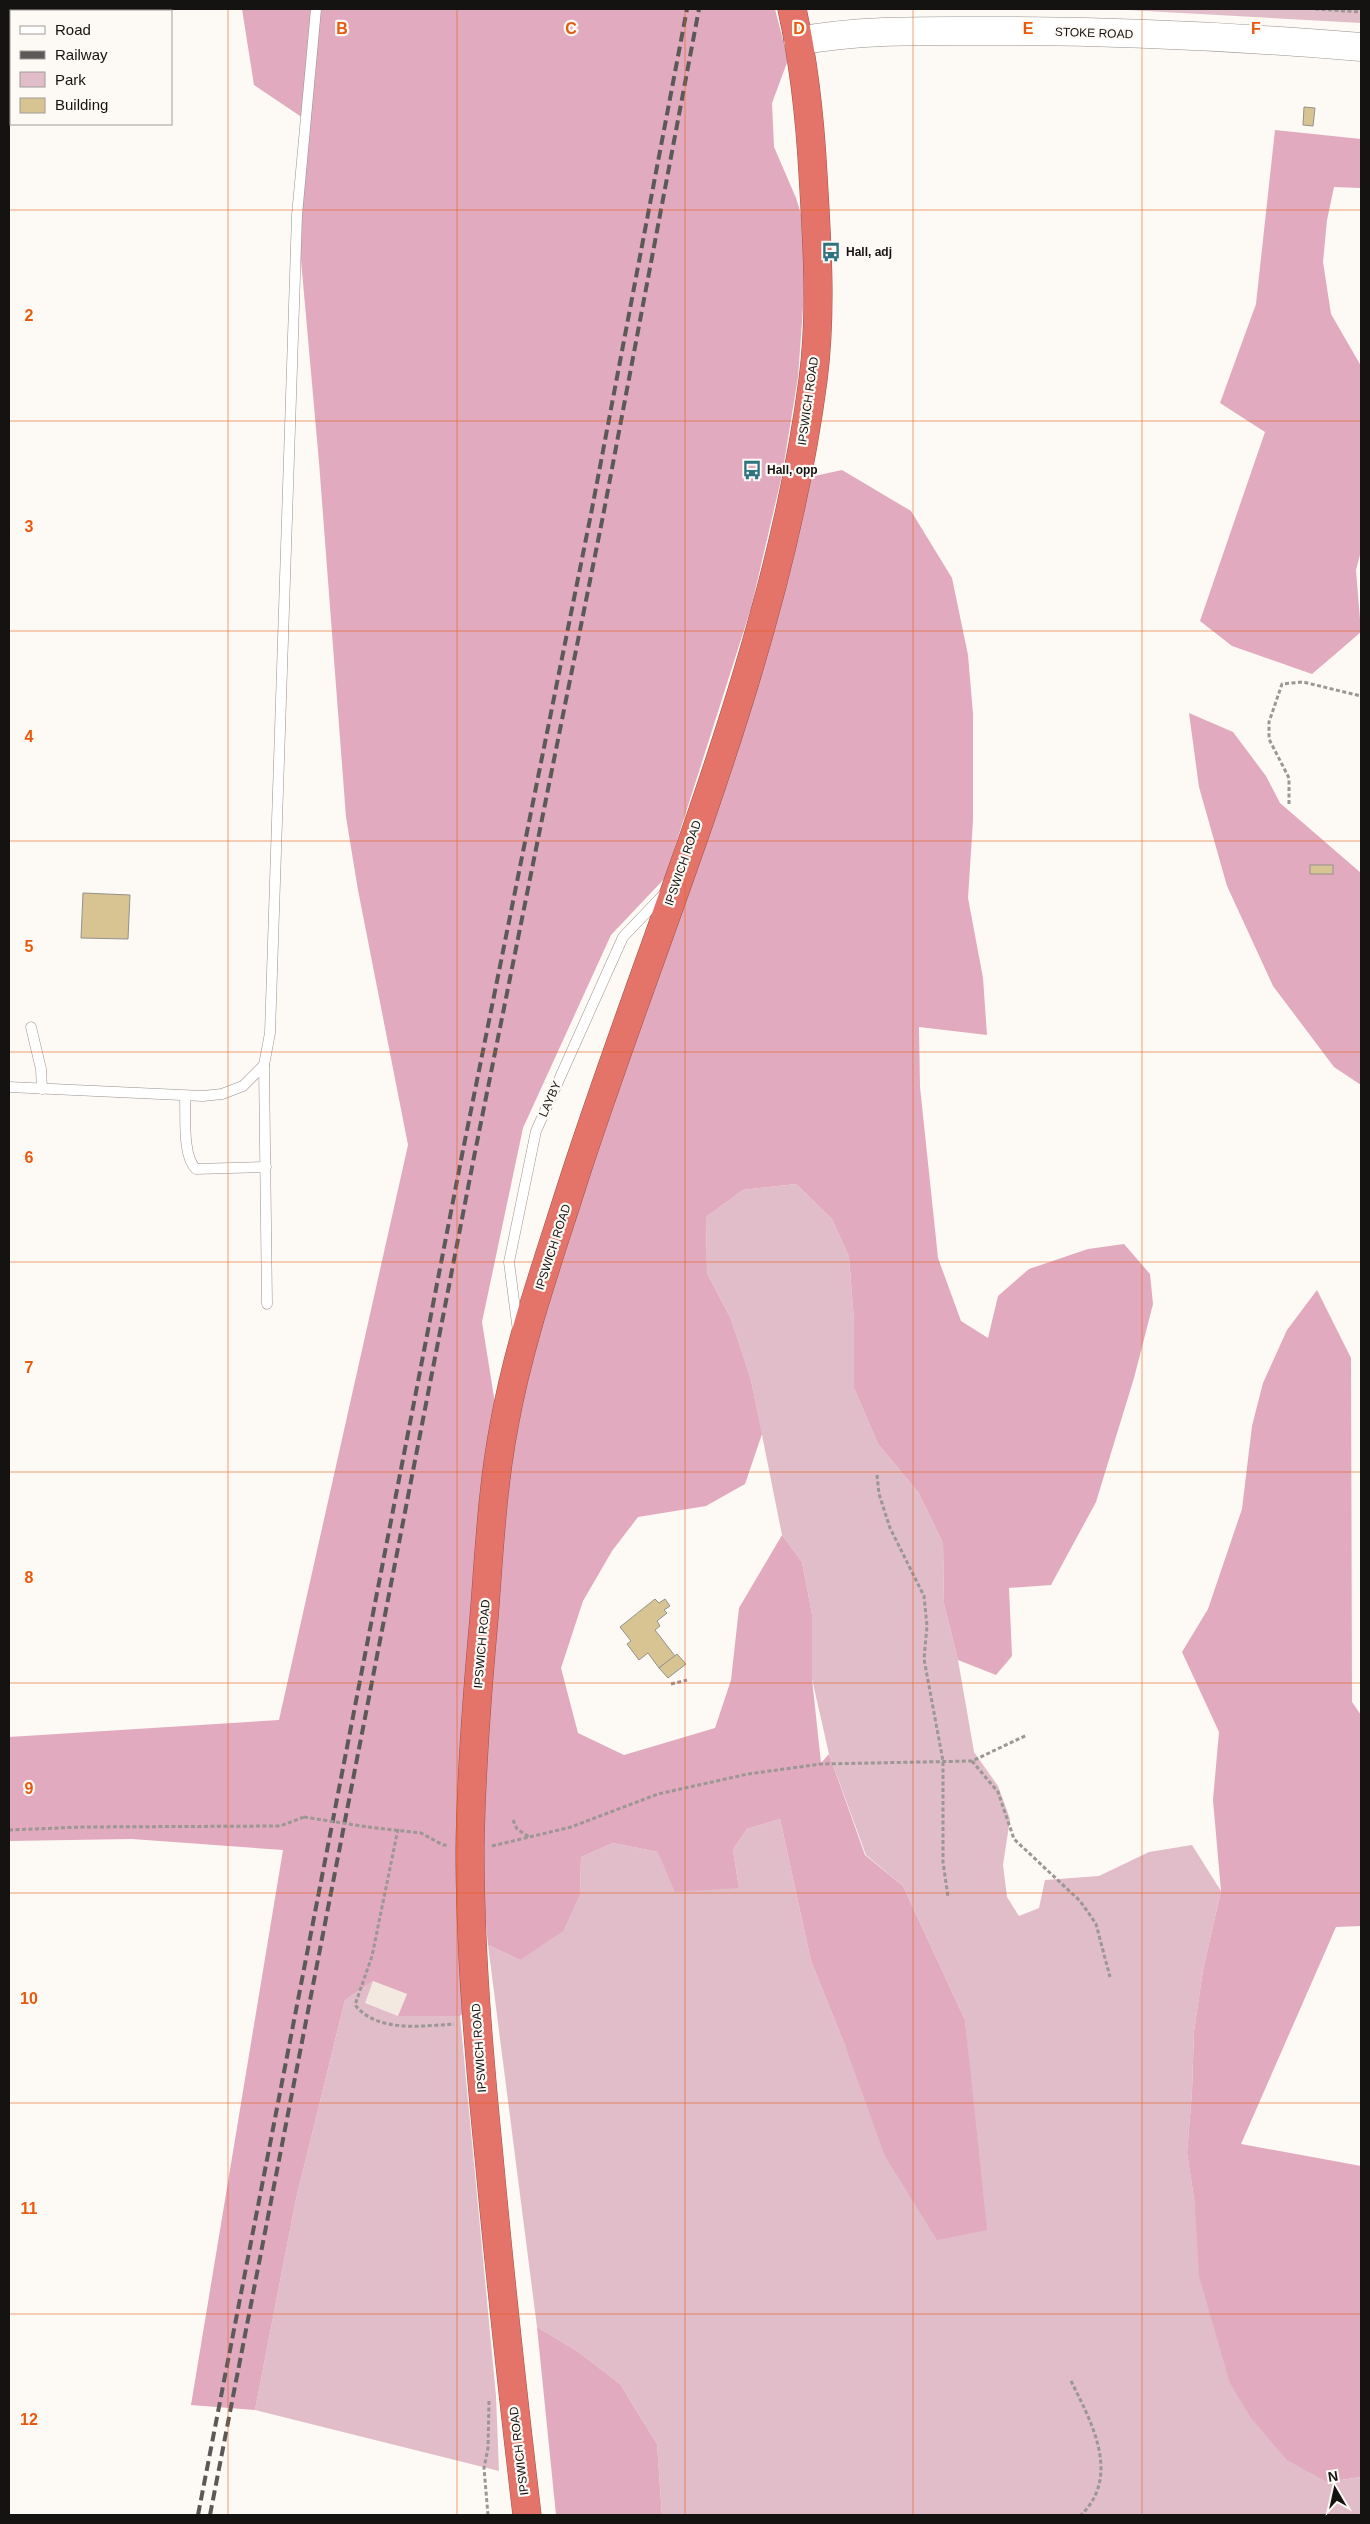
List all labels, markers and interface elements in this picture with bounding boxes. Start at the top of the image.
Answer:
legend [10,10,172,125]
text: B [336,20,348,37]
text: C [565,20,577,37]
text: D [793,20,805,37]
text: E [1023,20,1034,37]
text: F [1251,20,1261,37]
text: Road [55,21,91,38]
street label: STOKE ROAD [1055,25,1134,41]
text: Railway [55,46,108,63]
text: Park [55,71,86,88]
text: Building [55,96,108,113]
bus stop icon: Hall, adj [820,241,842,263]
place label: Hall, adj [846,245,892,259]
text: 2 [25,307,34,324]
street label: IPSWICH ROAD [795,355,821,446]
bus stop icon: Hall, opp [741,459,763,481]
place label: Hall, opp [767,463,818,477]
text: 3 [25,518,34,535]
text: 4 [25,728,34,745]
street label: IPSWICH ROAD [662,818,704,908]
text: 5 [25,938,34,955]
street label: LAYBY [536,1079,564,1119]
text: 6 [25,1149,34,1166]
street label: IPSWICH ROAD [533,1202,574,1292]
text: 7 [25,1359,34,1376]
text: 8 [25,1569,34,1586]
street label: IPSWICH ROAD [471,1599,493,1689]
text: 9 [25,1780,34,1797]
text: 10 [20,1990,38,2007]
street label: IPSWICH ROAD [469,2003,489,2093]
text: 11 [21,2200,38,2217]
street label: IPSWICH ROAD [507,2405,531,2496]
text: 12 [20,2411,38,2428]
north arrow [1310,2464,1360,2514]
text: N [1327,2467,1339,2485]

